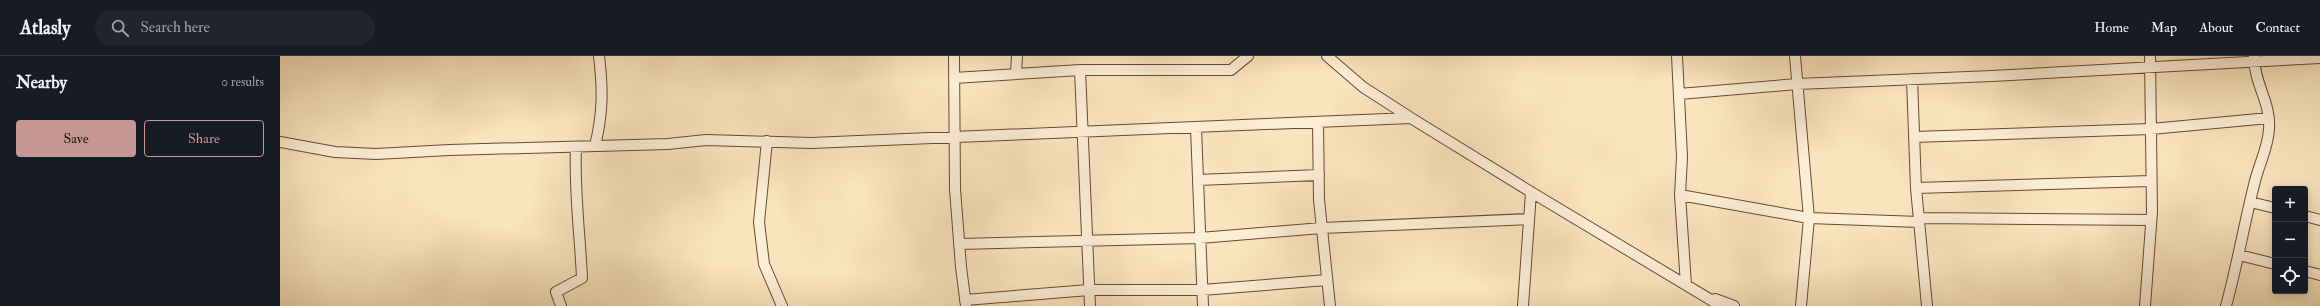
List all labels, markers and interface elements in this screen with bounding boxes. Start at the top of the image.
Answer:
search box [95,10,375,46]
text: Atlasly [20,16,71,40]
icon: search [109,17,131,39]
text: Search here [141,18,210,37]
text: Home [2094,19,2129,36]
text: Map [2151,19,2177,36]
text: About [2199,19,2233,36]
text: Contact [2255,19,2300,36]
text: Nearby [16,72,67,93]
text: 0 results [221,74,264,90]
button: Save [16,120,136,157]
button: Share [144,120,264,157]
map controls [2272,186,2308,294]
button: + [2272,186,2308,222]
button: − [2272,222,2308,258]
button: locate [2272,258,2308,294]

